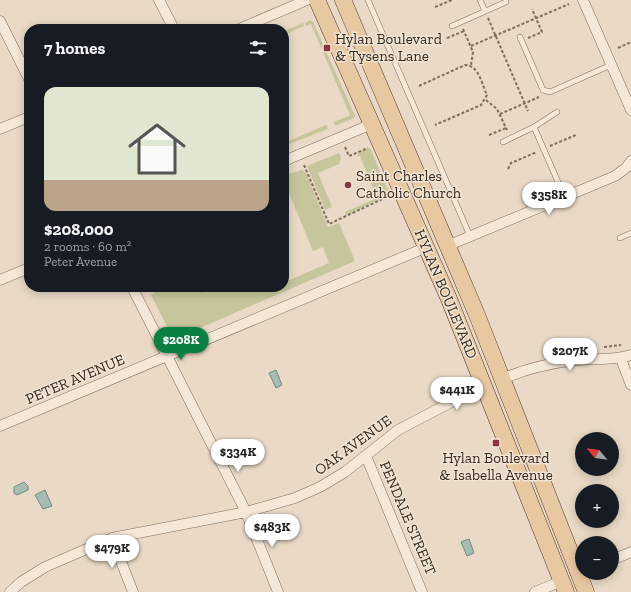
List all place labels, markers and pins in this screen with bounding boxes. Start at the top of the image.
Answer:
place label: Hylan Boulevard & Tysens Lane [335,30,443,65]
marker: Hylan Boulevard & Tysens Lane [322,43,332,53]
place label: Saint Charles Catholic Church [356,167,462,202]
marker: Saint Charles Catholic Church [343,180,353,190]
pin: $358K [521,182,577,216]
pin: $208K [153,327,209,361]
pin: $207K [542,338,598,372]
pin: $441K [429,377,485,411]
marker: Hylan Boulevard & Isabella Avenue [491,438,501,448]
pin: $334K [210,439,266,473]
place label: Hylan Boulevard & Isabella Avenue [439,449,553,484]
pin: $483K [244,514,300,548]
pin: $479K [84,535,140,569]

